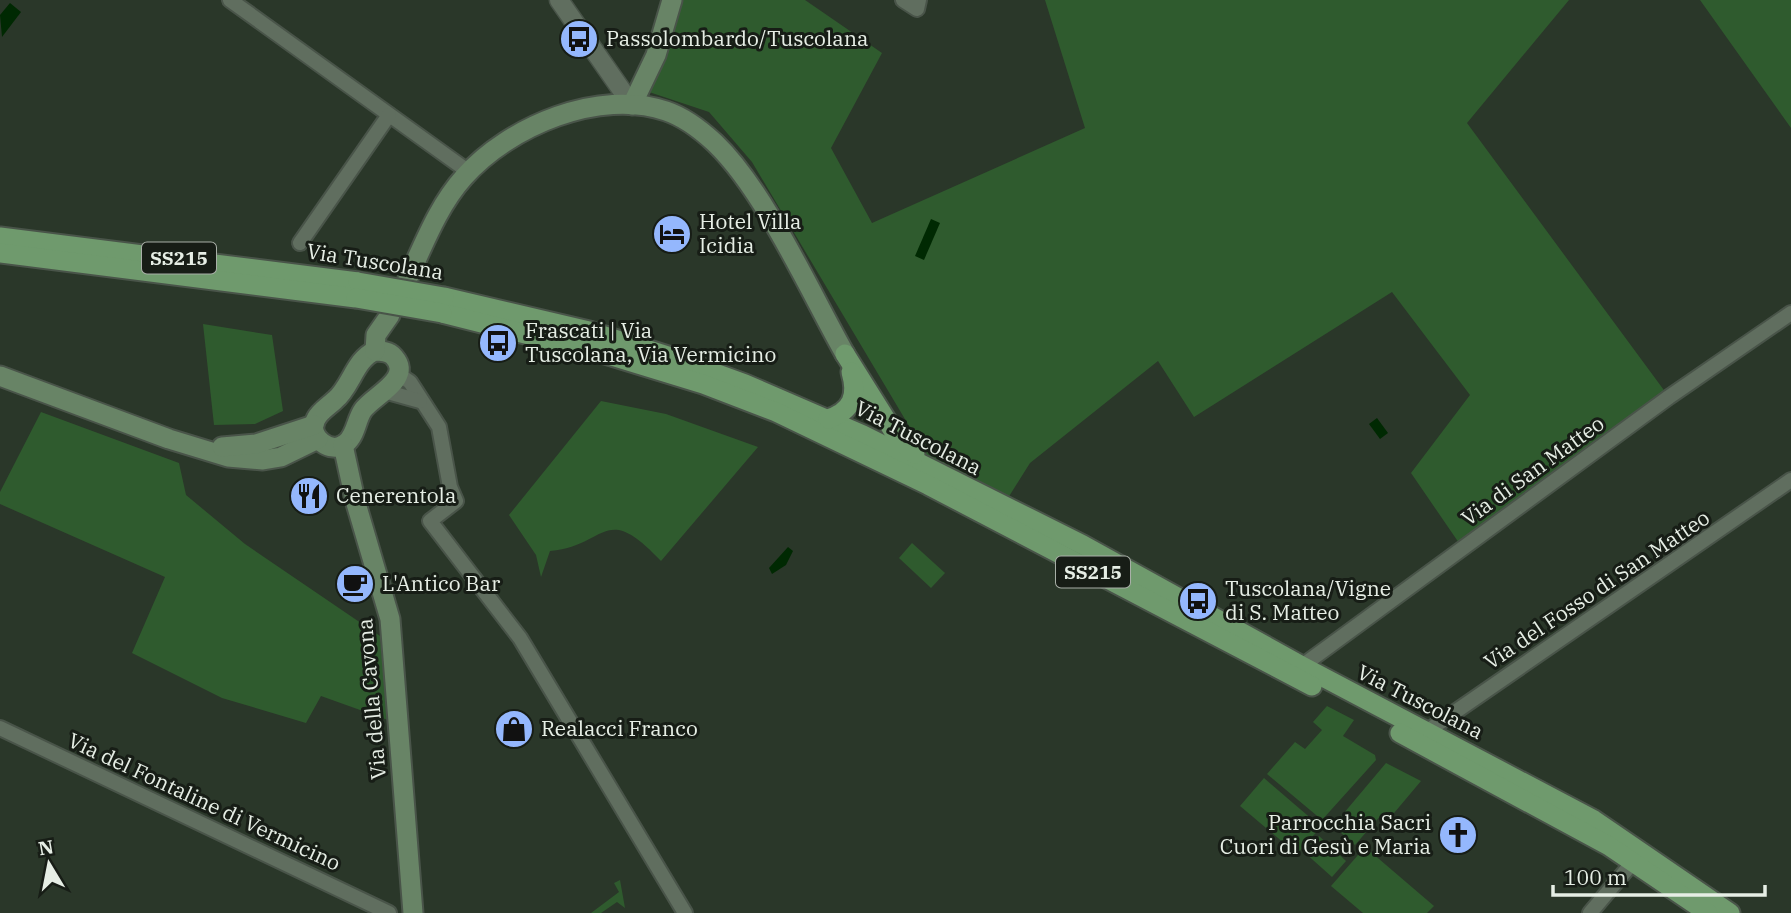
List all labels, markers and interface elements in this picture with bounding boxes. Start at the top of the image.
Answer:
bus stop icon: Passolombardo/Tuscolana [558,18,600,60]
place label: Passolombardo/Tuscolana [606,24,869,52]
place label: Hotel Villa Icidia [699,207,801,259]
hotel icon: Hotel Villa Icidia [651,213,693,255]
street label: Via Tuscolana [305,236,446,286]
road number: SS215 [142,242,216,274]
place label: Frascati | Via Tuscolana, Via Vermicino [525,316,776,368]
bus stop icon: Frascati | Via Tuscolana, Via Vermicino [477,322,519,364]
street label: Via Tuscolana [851,393,986,481]
street label: Via di San Matteo [1455,409,1609,532]
restaurant icon: Cenerentola [288,475,330,517]
place label: Cenerentola [336,481,456,509]
street label: Via del Fosso di San Matteo [1478,503,1715,675]
road number: SS215 [1056,556,1130,587]
cafe icon: L'Antico Bar [334,563,376,605]
place label: L'Antico Bar [382,569,501,597]
place label: Tuscolana/Vigne di S. Matteo [1225,574,1391,626]
bus stop icon: Tuscolana/Vigne di S. Matteo [1177,580,1219,622]
street label: Via della Cavona [350,617,392,781]
street label: Via Tuscolana [1353,657,1488,745]
shop icon: Realacci Franco [493,708,535,750]
place label: Realacci Franco [541,714,698,742]
street label: Via del Fontaline di Vermicino [64,726,345,877]
place label: Parrocchia Sacri Cuori di Gesù e Maria [1220,808,1431,860]
church icon: Parrocchia Sacri Cuori di Gesù e Maria [1437,814,1479,856]
north arrow [14,829,84,899]
text: N [37,834,56,860]
scale bar [1553,853,1765,897]
text: 100 m [1564,863,1627,891]

